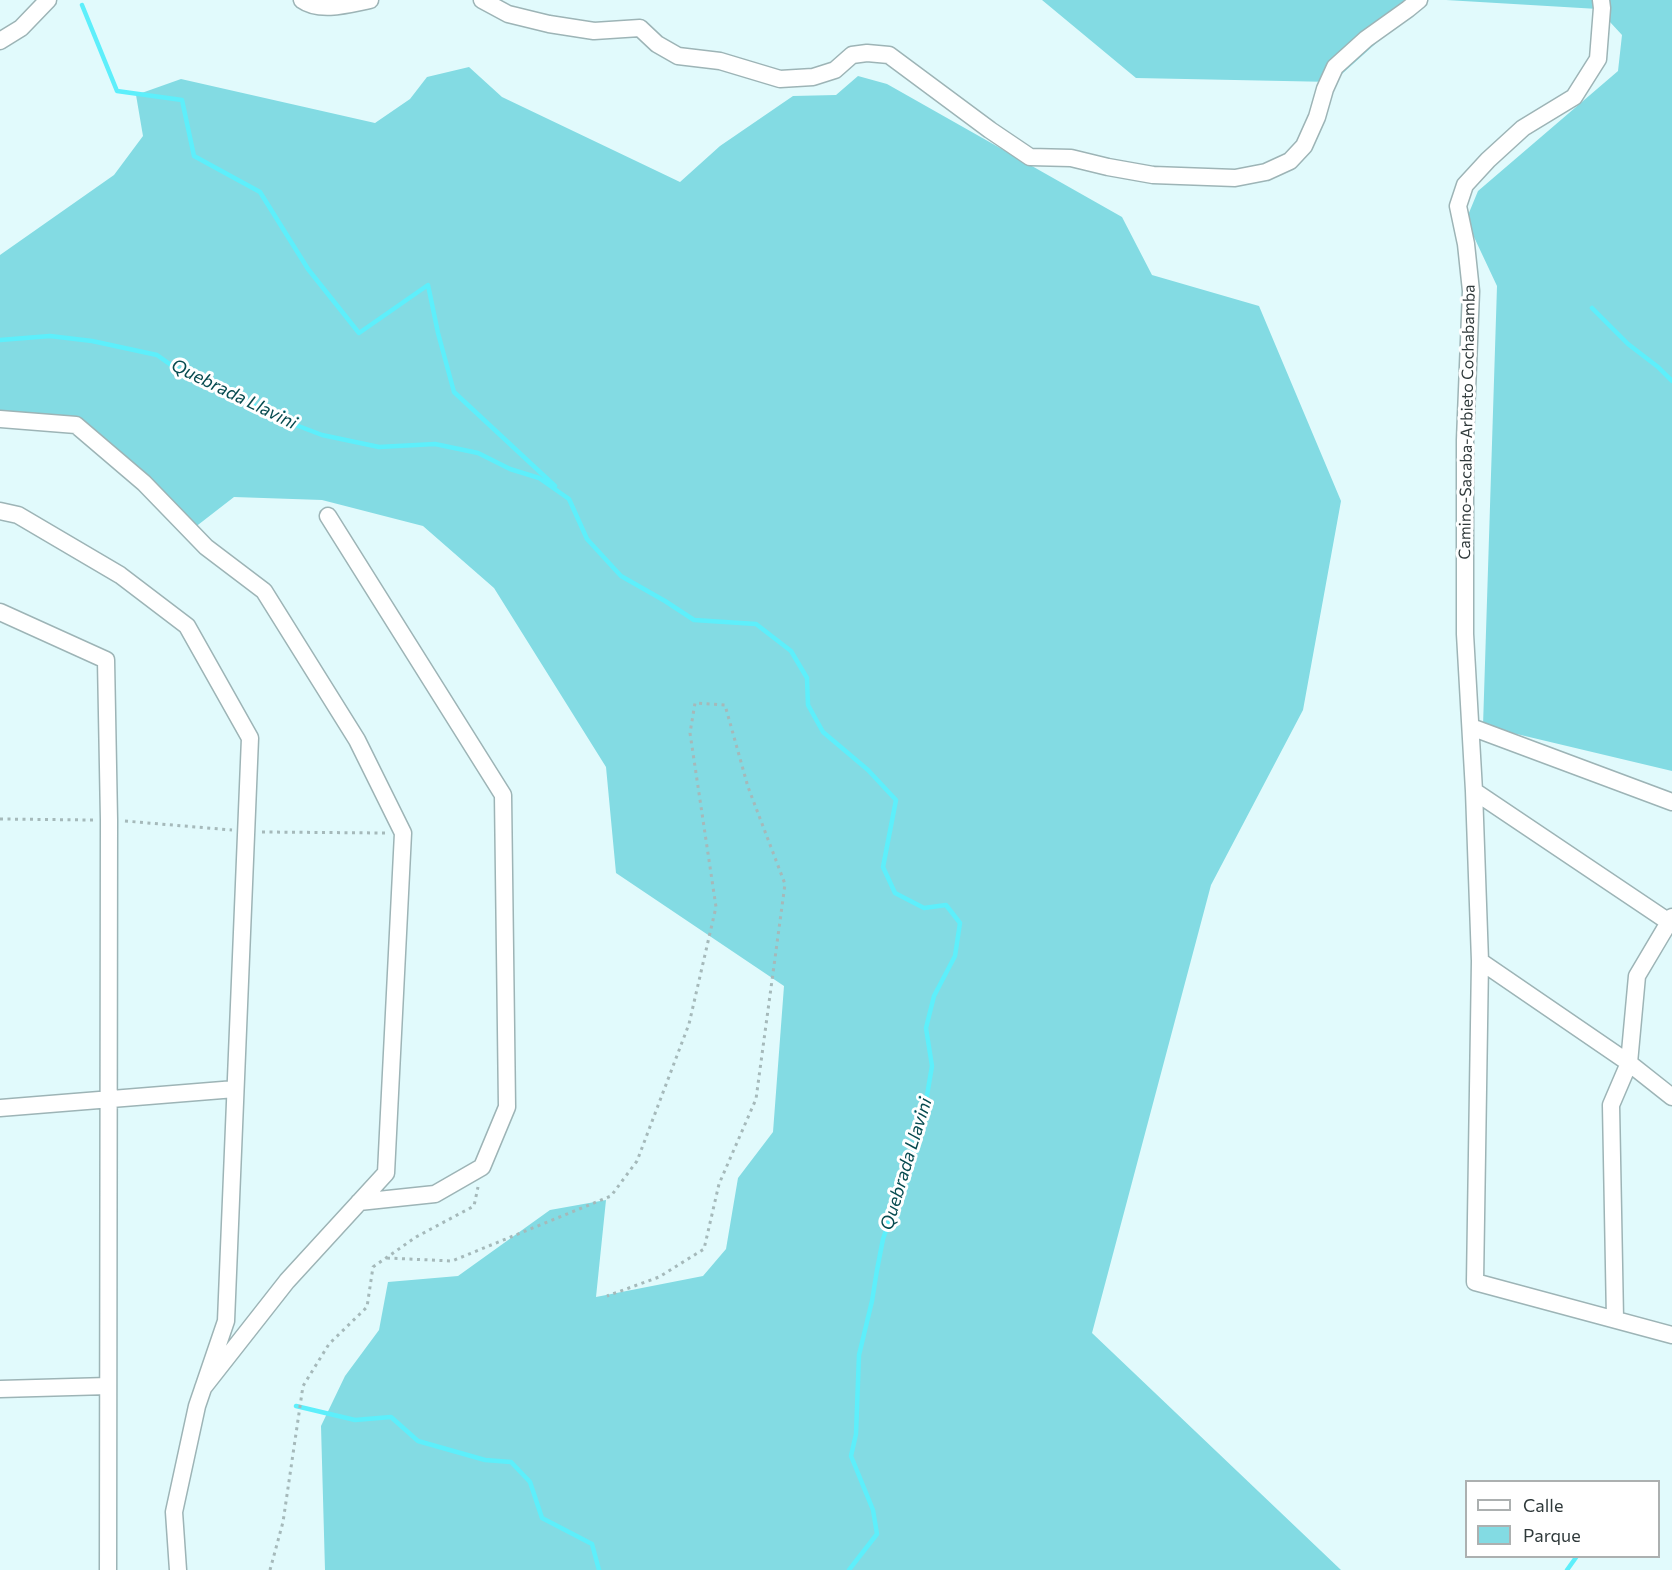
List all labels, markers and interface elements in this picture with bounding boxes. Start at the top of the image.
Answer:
street label: Camino-Sacaba-Arbieto Cochabamba [1455,284,1479,560]
water label: Quebrada Llavini [168,354,300,434]
water label: Quebrada Llavini [876,1095,936,1233]
legend [1465,1480,1660,1558]
text: Calle [1523,1494,1563,1516]
text: Parque [1523,1524,1581,1546]

